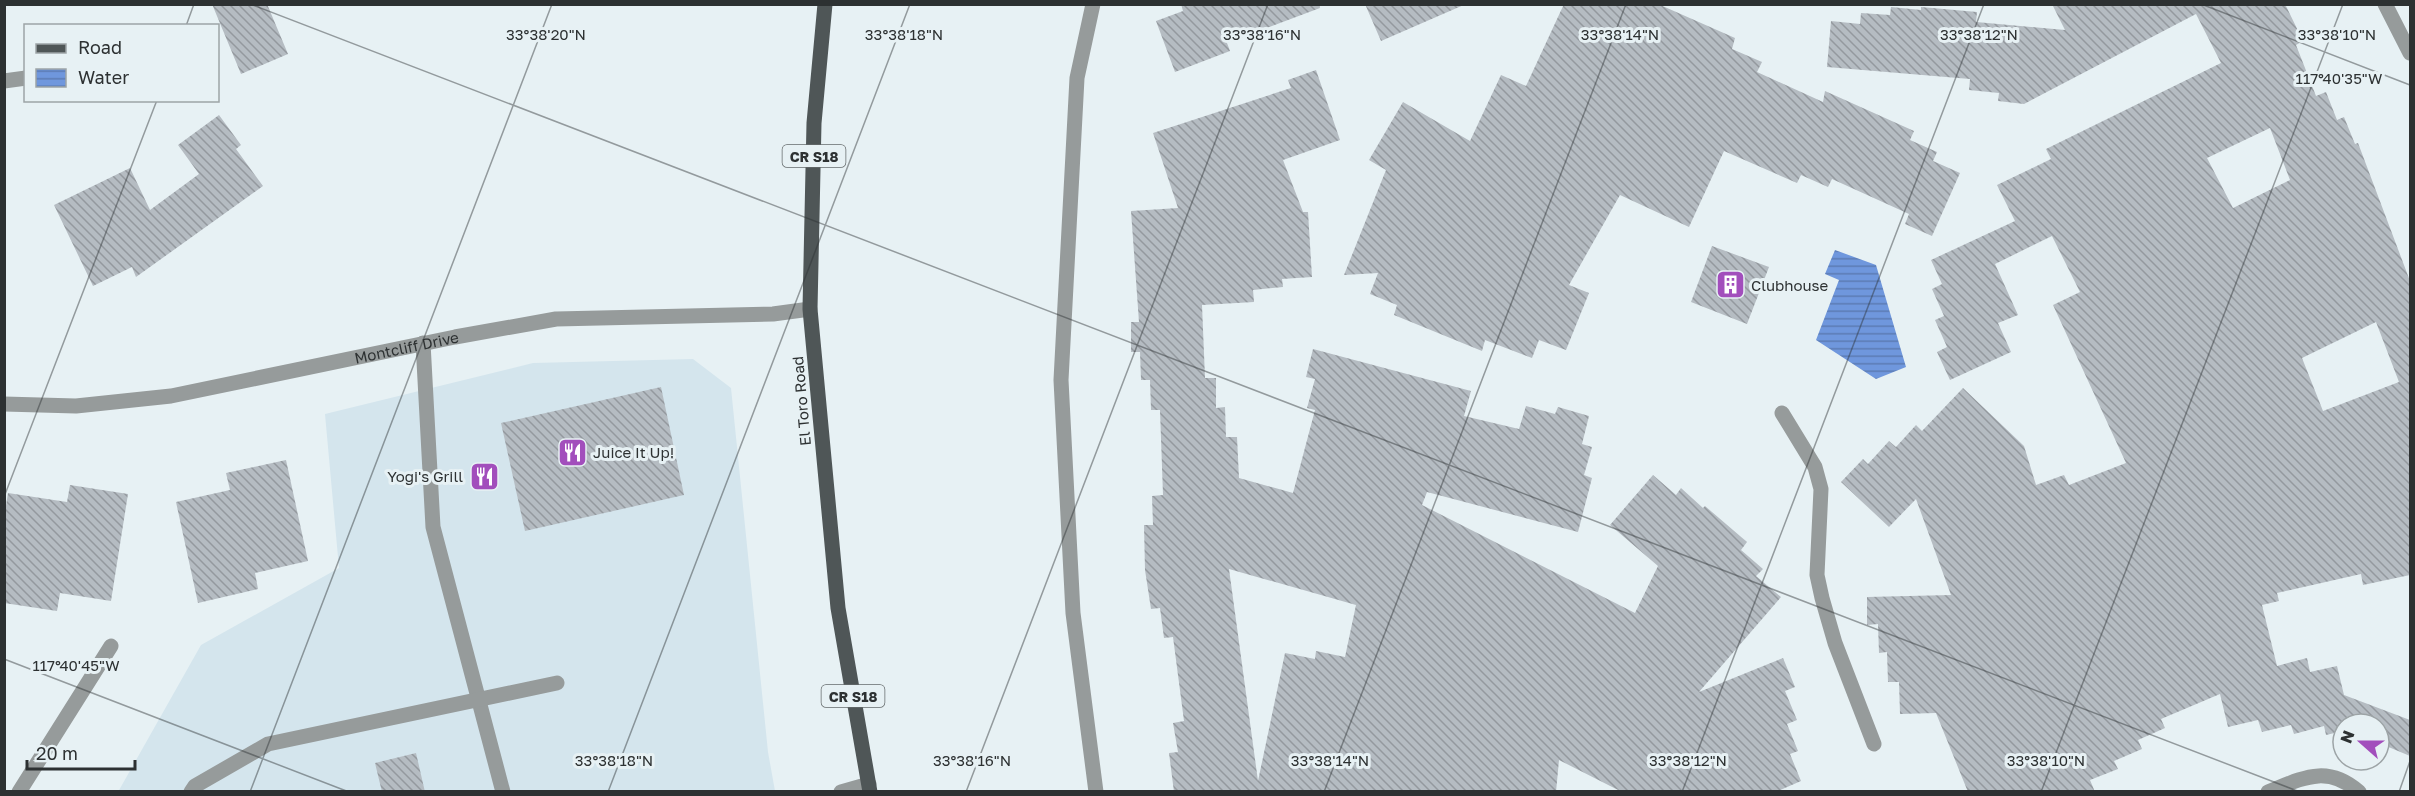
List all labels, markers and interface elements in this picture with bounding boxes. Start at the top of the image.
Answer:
legend [24,24,219,102]
text: 33°38'20"N [506,25,586,43]
text: 33°38'18"N [865,25,943,43]
text: 33°38'16"N [1223,25,1301,43]
text: 33°38'14"N [1581,25,1659,43]
text: 33°38'12"N [1940,25,2018,43]
text: 33°38'10"N [2298,25,2376,43]
text: Road [78,36,122,58]
text: Water [78,66,129,88]
text: 117°40'35"W [2296,69,2382,87]
road number: CR S18 [782,145,846,167]
building icon: Clubhouse [1714,269,1746,301]
place label: Clubhouse [1751,276,1829,294]
street label: Montcliff Drive [353,327,461,367]
street label: El Toro Road [788,355,814,447]
restaurant icon: Juice It Up! [556,436,588,468]
place label: Juice It Up! [593,443,674,461]
restaurant icon: Yogi's Grill [468,460,500,492]
place label: Yogi's Grill [387,467,463,485]
text: 117°40'45"W [32,656,120,674]
road number: CR S18 [822,685,884,707]
north arrow [2331,712,2391,772]
text: N [2335,727,2359,746]
scale bar [27,733,135,771]
text: 20 m [36,742,78,764]
text: 33°38'18"N [575,751,653,769]
text: 33°38'16"N [933,751,1011,769]
text: 33°38'14"N [1291,751,1369,769]
text: 33°38'12"N [1649,751,1727,769]
text: 33°38'10"N [2007,751,2085,769]

